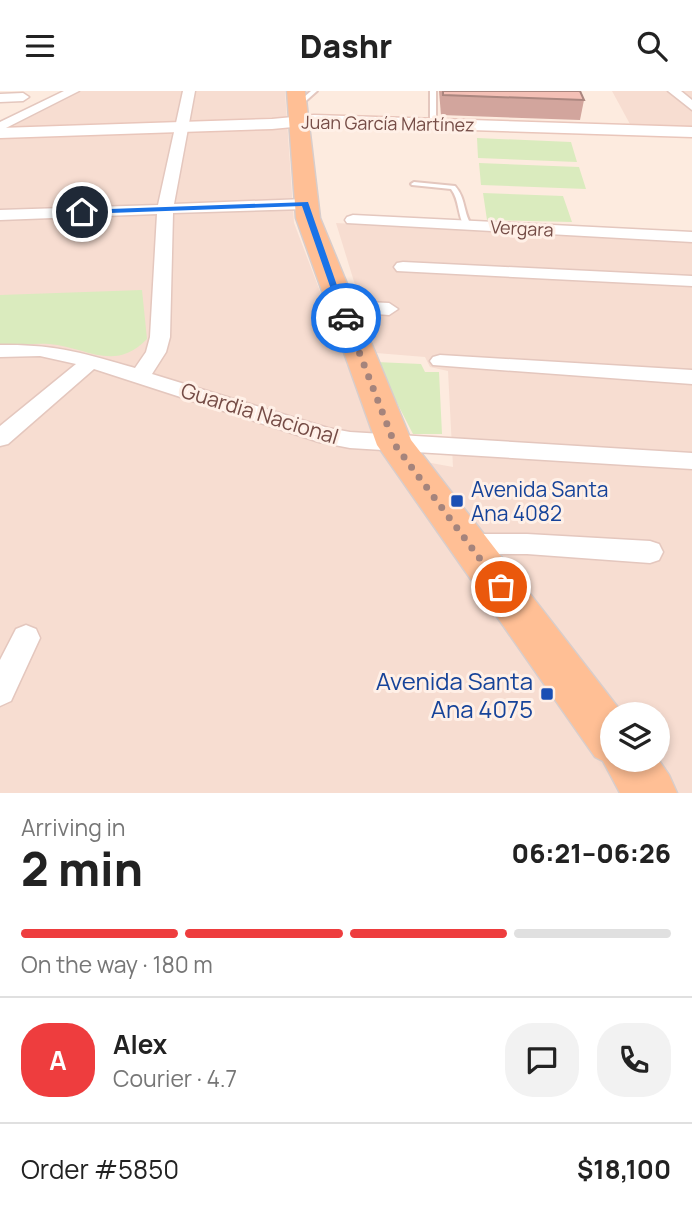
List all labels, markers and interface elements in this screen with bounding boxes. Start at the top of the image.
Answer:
text: Dashr [300,24,392,68]
icon: menu [21,27,59,65]
icon: search [633,27,671,65]
street label: Juan García Martínez [301,109,475,137]
pin [52,182,112,242]
icon: home [63,193,101,231]
street label: Vergara [490,214,554,242]
courier [311,283,381,353]
icon: car [327,299,365,337]
street label: Guardia Nacional [178,376,342,450]
place label: Avenida Santa Ana 4082 [471,475,609,527]
marker: Avenida Santa Ana 4082 [449,493,465,509]
pin [471,557,531,617]
icon: bag [482,568,520,606]
place label: Avenida Santa Ana 4075 [376,664,533,725]
marker: Avenida Santa Ana 4075 [539,686,555,702]
map controls [600,702,670,772]
button: layers [600,702,670,772]
text: Arriving in [21,811,126,843]
text: 06:21–06:26 [512,835,671,871]
text: 2 min [21,837,143,900]
text: On the way · 180 m [21,948,213,980]
button: chat [505,1023,579,1097]
button: phone [597,1023,671,1097]
text: Alex [113,1026,167,1062]
text: A [49,1042,67,1078]
text: Courier · 4.7 [113,1062,237,1094]
text: Order #5850 [21,1151,179,1187]
text: $18,100 [577,1151,671,1187]

